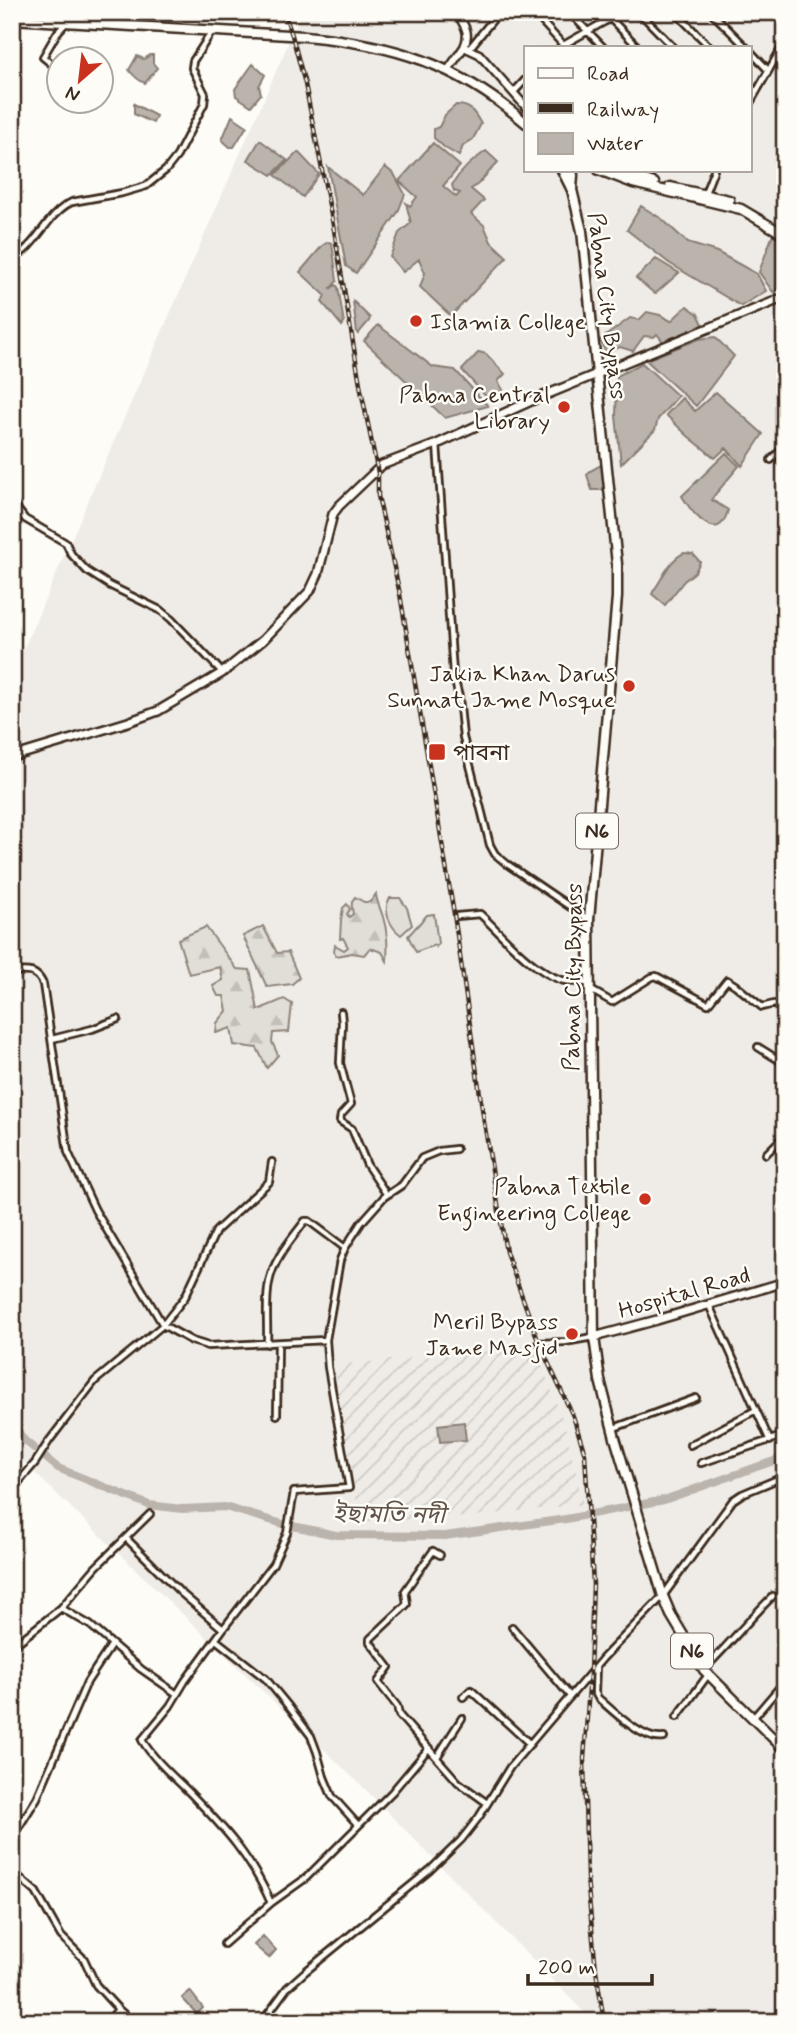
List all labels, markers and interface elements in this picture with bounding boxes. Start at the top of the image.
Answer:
north arrow [46,46,116,116]
legend [524,46,752,172]
text: Road [587,60,629,88]
text: N [61,80,84,108]
text: Railway [587,96,659,124]
text: Water [587,130,643,158]
street label: Pabna City Bypass [580,211,632,401]
place label: Islamia College [430,308,586,338]
marker: Islamia College [408,313,424,329]
place label: Pabna Central Library [399,381,550,437]
marker: Pabna Central Library [556,399,572,415]
place label: Jakia Khan Darus Sunnat Jame Mosque [387,660,615,716]
marker: Jakia Khan Darus Sunnat Jame Mosque [621,678,637,694]
place label: পাবনা [453,739,510,769]
marker: পাবনা [427,742,447,762]
road number: N6 [576,814,618,848]
street label: Pabna City Bypass [557,883,591,1071]
place label: Pabna Textile Engineering College [437,1173,631,1231]
marker: Pabna Textile Engineering College [637,1191,653,1207]
street label: Hospital Road [615,1261,754,1327]
place label: Meril Bypass Jame Masjid [425,1308,558,1364]
marker: Meril Bypass Jame Masjid [564,1326,580,1342]
water label: ইছামতি নদী [332,1499,450,1532]
road number: N6 [671,1634,713,1668]
scale bar [528,1943,652,1987]
text: 200 m [538,1954,595,1982]

